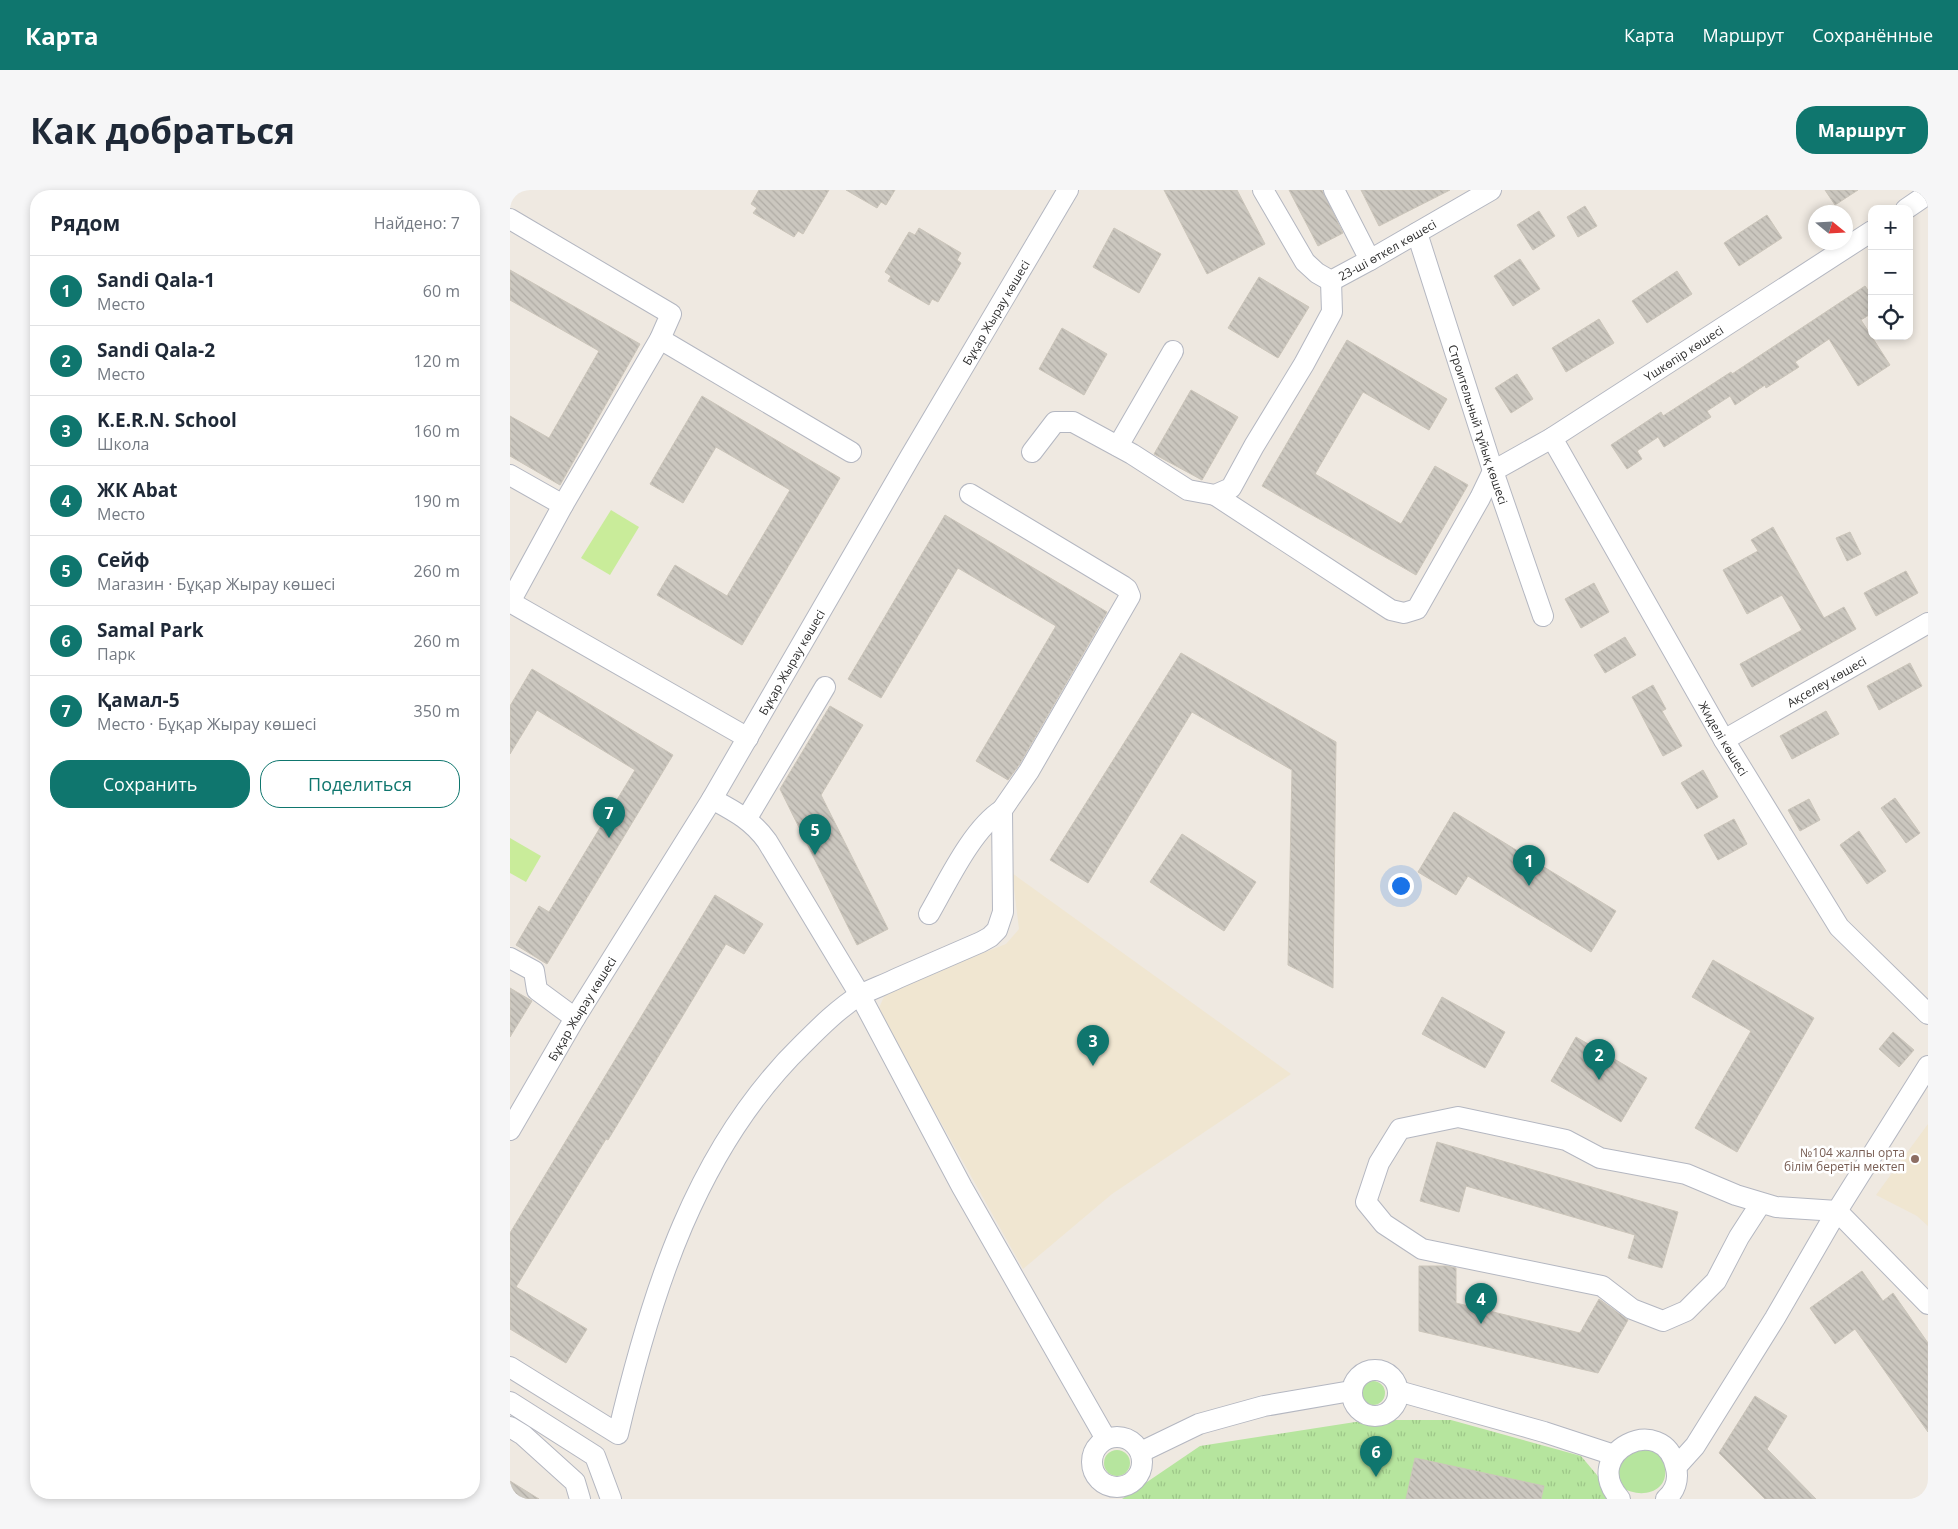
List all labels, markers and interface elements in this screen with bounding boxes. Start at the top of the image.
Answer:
text: Карта [25,19,99,52]
text: Карта [1624,23,1674,47]
text: Маршрут [1702,23,1784,47]
text: Сохранённые [1812,23,1933,47]
button: Маршрут [1796,106,1928,154]
text: Как добраться [30,107,295,154]
north arrow [1808,205,1853,250]
map controls [1868,205,1913,340]
button: + [1868,205,1913,250]
text: Рядом [50,209,120,237]
text: Найдено: 7 [374,212,460,234]
street label: 23-ші өткел көшесі [1335,215,1439,284]
button: − [1868,250,1913,295]
street label: Бұқар Жырау көшесі [958,257,1033,368]
text: Sandi Qala-1 [97,267,215,293]
text: 1 [61,280,71,302]
text: 60 m [423,280,460,302]
text: Место [97,293,145,315]
button: locate [1868,295,1913,340]
street label: Үшкөпір көшесі [1641,321,1726,385]
text: Sandi Qala-2 [97,337,215,363]
street label: Строительный тұйық көшесі [1445,342,1512,507]
text: 2 [61,350,71,372]
text: 120 m [414,350,460,372]
text: Место [97,363,145,385]
text: K.E.R.N. School [97,407,237,433]
text: 3 [61,420,71,442]
text: 160 m [414,420,460,442]
text: Школа [97,433,149,455]
text: ЖК Abat [97,477,177,503]
text: 4 [61,490,71,512]
text: 190 m [414,490,460,512]
text: Место [97,503,145,525]
text: Сейф [97,547,149,573]
text: 5 [61,560,71,582]
text: 260 m [414,560,460,582]
text: Магазин · Бұқар Жырау көшесі [97,573,335,595]
street label: Бұқар Жырау көшесі [754,606,828,718]
text: Samal Park [97,617,204,643]
text: 6 [61,630,71,652]
text: 260 m [414,630,460,652]
text: Парк [97,643,136,665]
street label: Ақселеу көшесі [1784,652,1869,711]
text: Қамал-5 [97,687,180,713]
street label: Жиделі көшесі [1695,698,1752,779]
text: 7 [61,700,71,722]
text: 350 m [414,700,460,722]
text: Место · Бұқар Жырау көшесі [97,713,316,735]
button: Сохранить [50,760,250,808]
button: Поделиться [260,760,460,808]
pin: 7 [593,797,625,838]
pin: 5 [799,814,831,855]
pin: 1 [1513,845,1545,886]
your location [1388,873,1414,899]
street label: Бұқар Жырау көшесі [544,953,620,1064]
pin: 3 [1077,1025,1109,1066]
pin: 2 [1583,1039,1615,1080]
place label: №104 жалпы орта білім беретін мектеп [1784,1144,1905,1175]
marker: №104 жалпы орта білім беретін мектеп [1909,1153,1921,1165]
pin: 4 [1465,1283,1497,1324]
pin: 6 [1360,1436,1392,1477]

